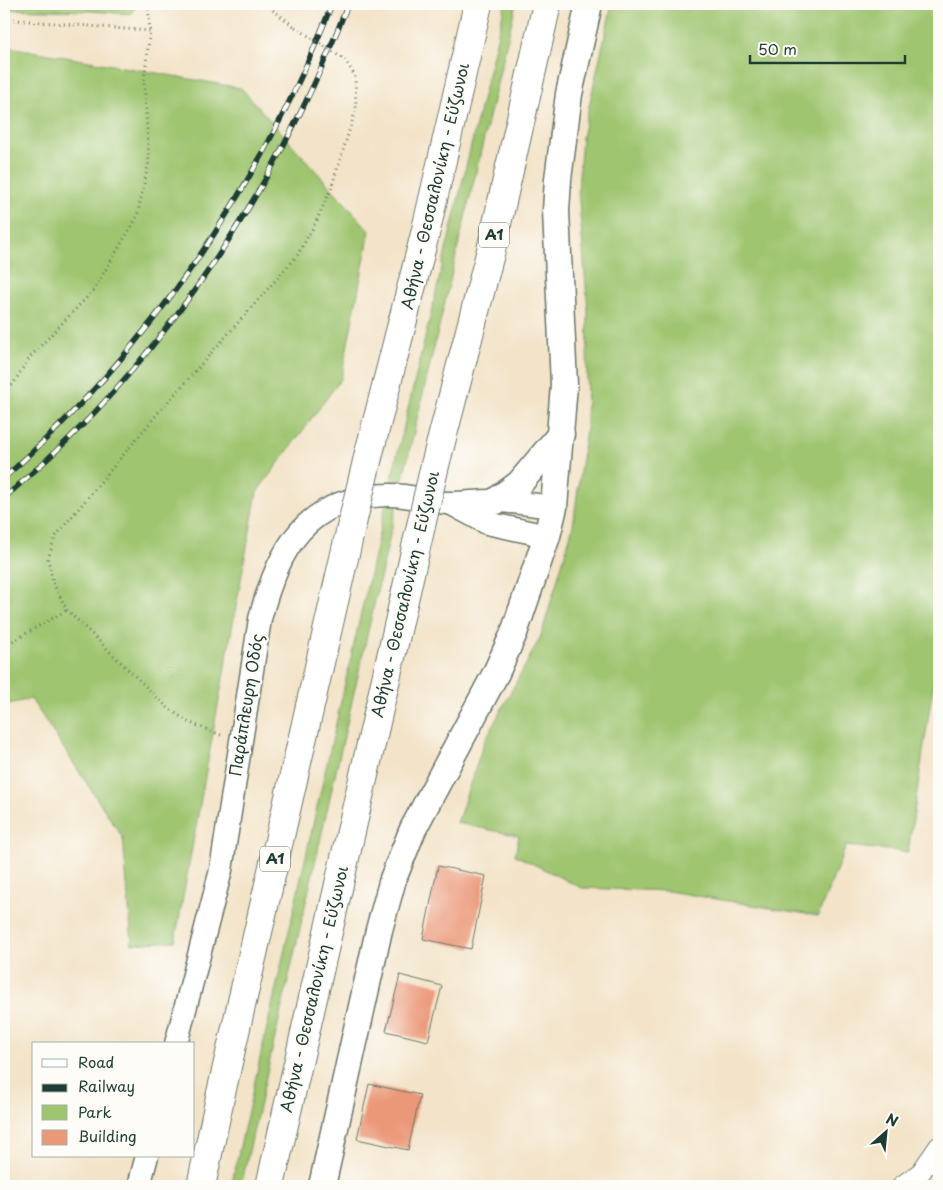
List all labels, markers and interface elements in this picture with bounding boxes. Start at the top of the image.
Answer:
scale bar [750,32,906,64]
text: 50 m [758,37,797,60]
street label: Αθήνα - Θεσσαλονίκη - Εύζωνοι [394,59,474,312]
road number: Α1 [479,222,509,248]
street label: Αθήνα - Θεσσαλονίκη - Εύζωνοι [364,467,444,720]
street label: Παράπλευρη Οδός [222,632,268,778]
road number: Α1 [260,846,290,872]
street label: Αθήνα - Θεσσαλονίκη - Εύζωνοι [273,862,353,1115]
legend [32,1042,195,1158]
text: Road [78,1050,114,1073]
text: Railway [78,1074,135,1097]
text: Park [78,1100,112,1123]
north arrow [860,1108,910,1158]
text: N [882,1108,902,1132]
text: Building [78,1124,137,1147]

